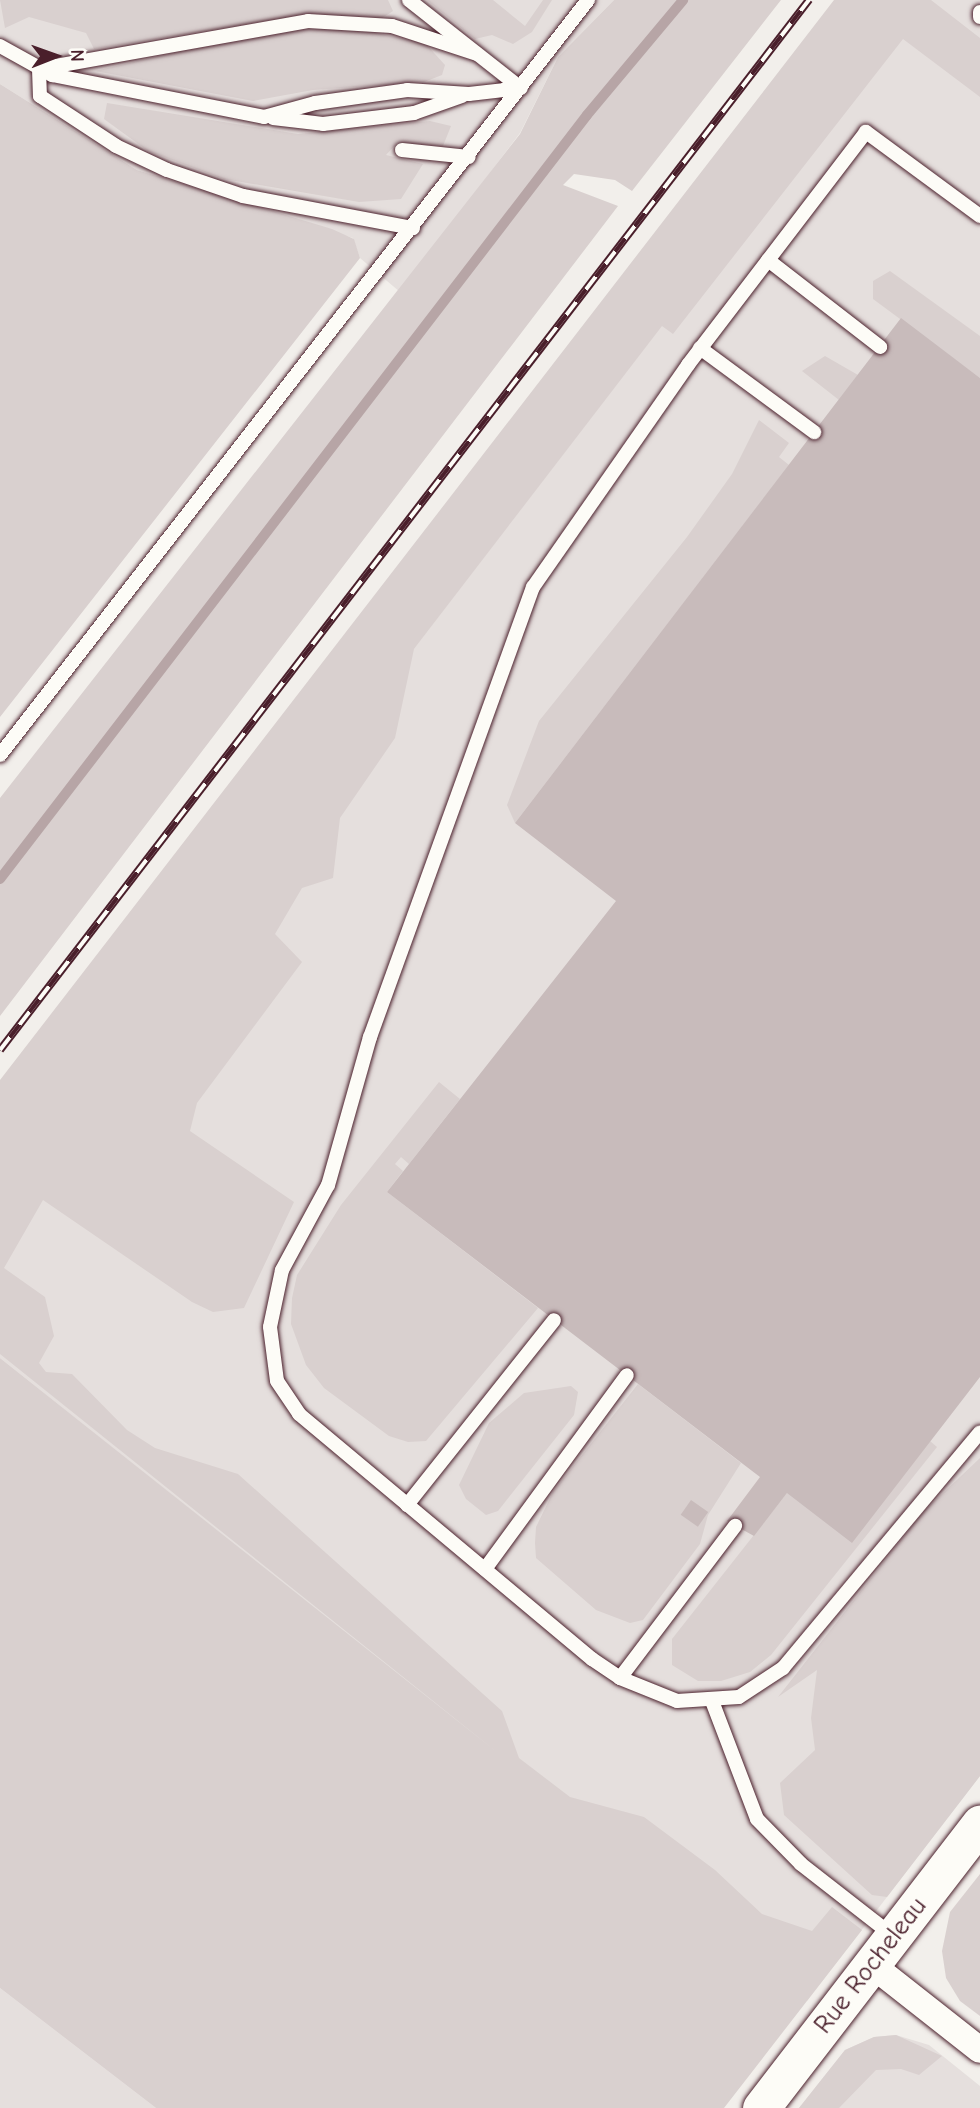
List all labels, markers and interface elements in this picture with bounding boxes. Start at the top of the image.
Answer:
north arrow [21,21,91,91]
text: N [66,49,88,62]
street label: Rue Rocheleau [808,1892,934,2040]

